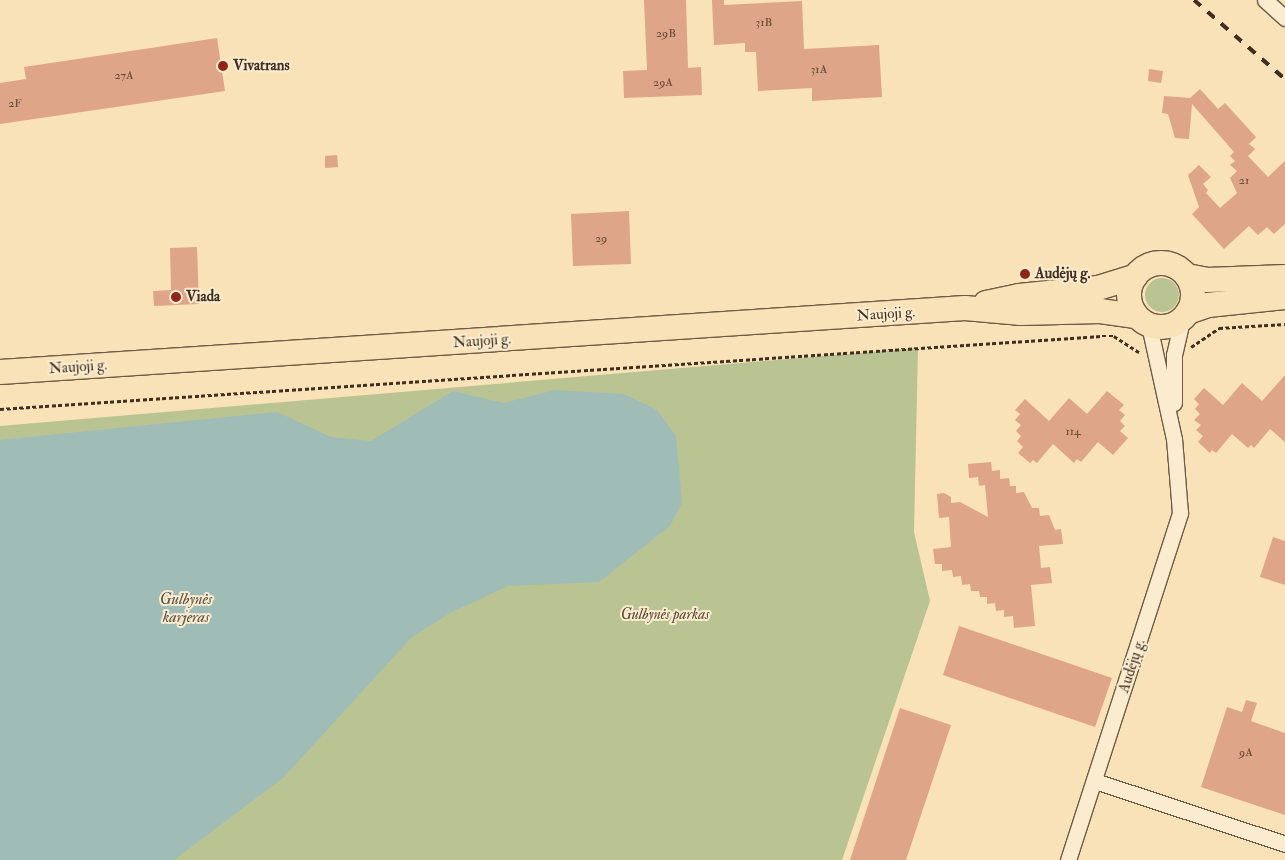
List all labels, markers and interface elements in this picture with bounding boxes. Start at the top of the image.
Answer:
house number: 31B [756,16,772,30]
house number: 29B [656,27,676,41]
place label: Vivatrans [233,57,290,75]
marker: Vivatrans [217,60,229,72]
house number: 31A [811,63,827,77]
house number: 27A [114,69,134,83]
house number: 29A [653,76,673,90]
house number: 2F [8,97,22,111]
house number: 21 [1239,174,1249,188]
house number: 29 [595,232,607,246]
place label: Audėjų g. [1035,265,1090,283]
marker: Audėjų g. [1019,268,1031,280]
place label: Viada [186,288,220,306]
marker: Viada [170,291,182,303]
street label: Naujoji g. [856,303,916,325]
street label: Naujoji g. [452,330,512,352]
street label: Naujoji g. [48,356,108,378]
house number: 114 [1065,425,1081,439]
water label: Gulbynės karjeras [160,589,212,627]
park label: Gulbynės parkas [621,606,709,624]
street label: Audėjų g. [1115,637,1149,695]
house number: 9A [1239,746,1253,760]

